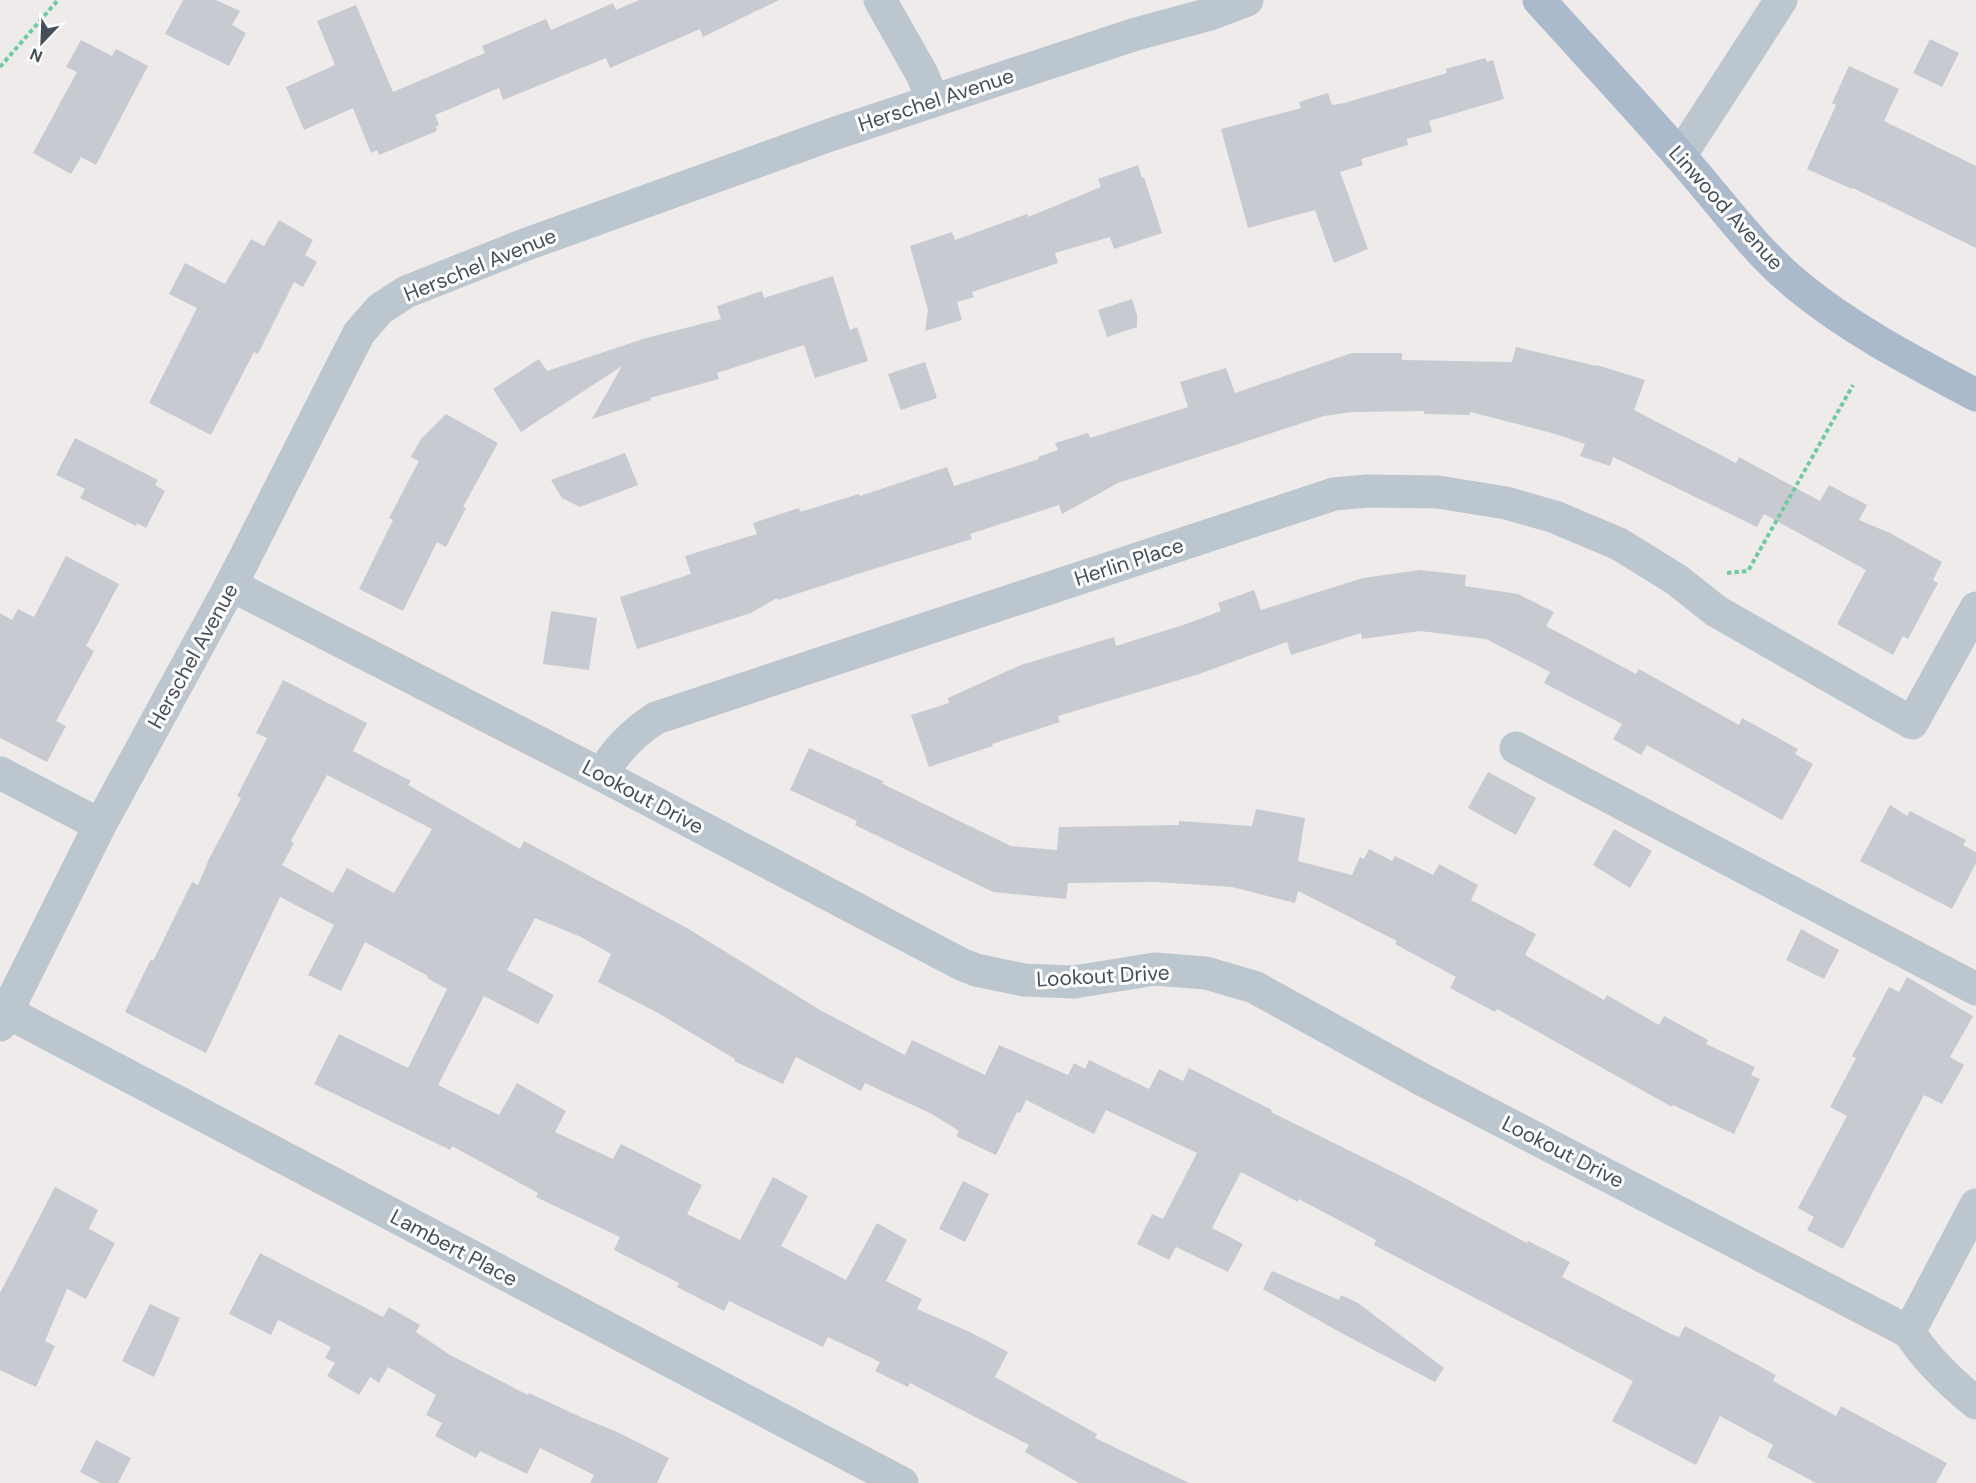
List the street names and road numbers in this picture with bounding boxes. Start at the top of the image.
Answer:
street label: Herschel Avenue [855,62,1018,138]
street label: Linwood Avenue [1662,140,1790,276]
street label: Herschel Avenue [400,222,560,308]
street label: Herlin Place [1071,531,1187,593]
street label: Herschel Avenue [141,578,245,734]
street label: Lookout Drive [578,753,709,841]
street label: Lookout Drive [1036,959,1170,993]
street label: Lookout Drive [1497,1109,1629,1195]
street label: Lambert Place [386,1203,522,1293]

